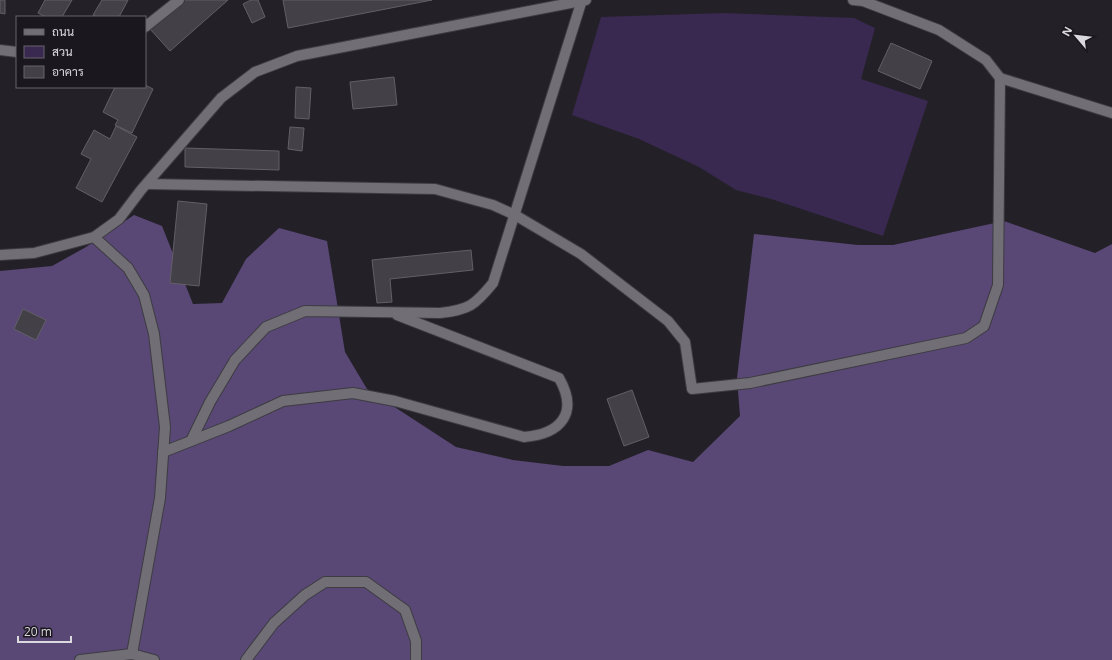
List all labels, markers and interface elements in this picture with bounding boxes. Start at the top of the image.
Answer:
legend [16,16,146,88]
north arrow [1056,16,1096,56]
text: ถนน [52,23,75,40]
text: N [1058,24,1075,39]
text: สวน [52,43,73,60]
text: อาคาร [52,63,84,80]
scale bar [18,618,71,644]
text: 20 m [24,623,52,640]

